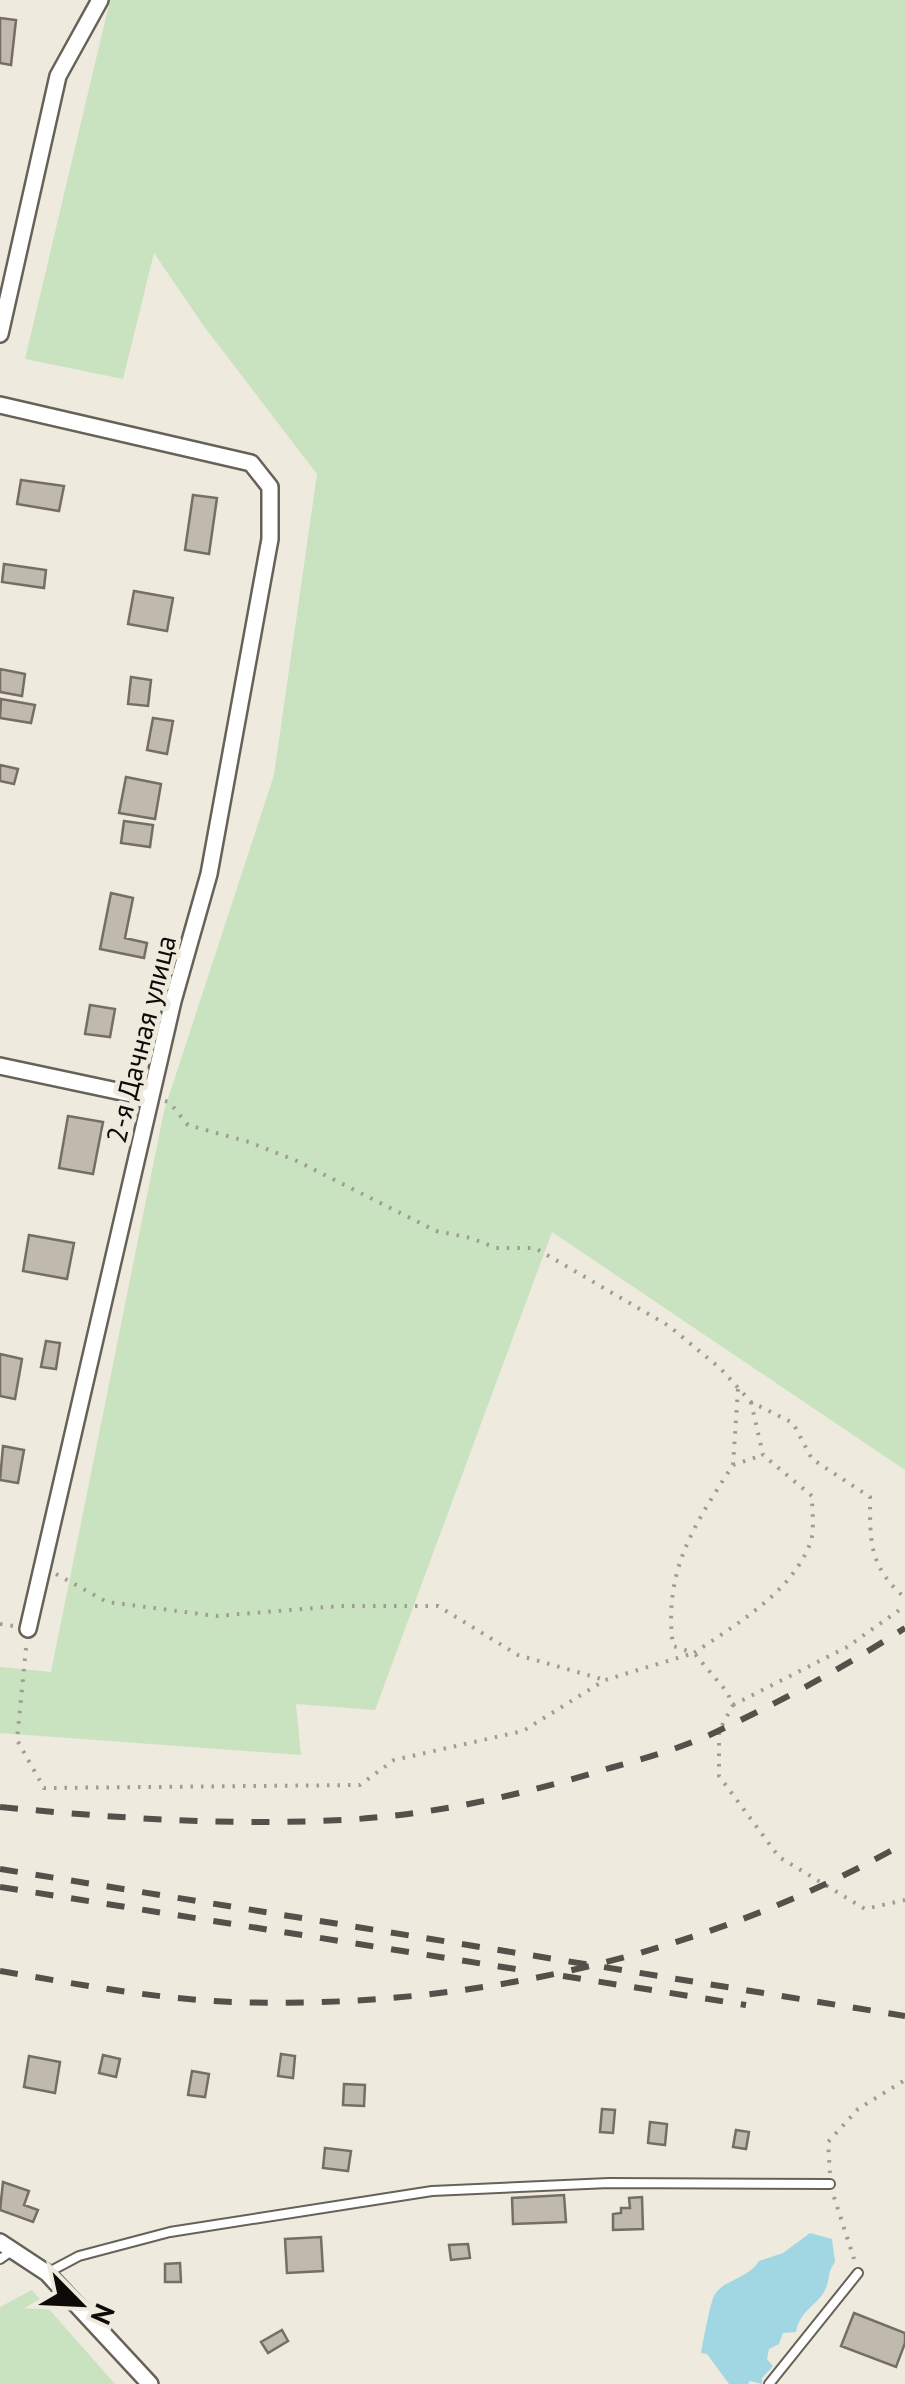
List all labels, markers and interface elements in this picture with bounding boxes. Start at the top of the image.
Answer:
street label: 2-я Дачная улица [97,931,184,1147]
north arrow [30,2254,130,2354]
text: N [83,2298,124,2330]

